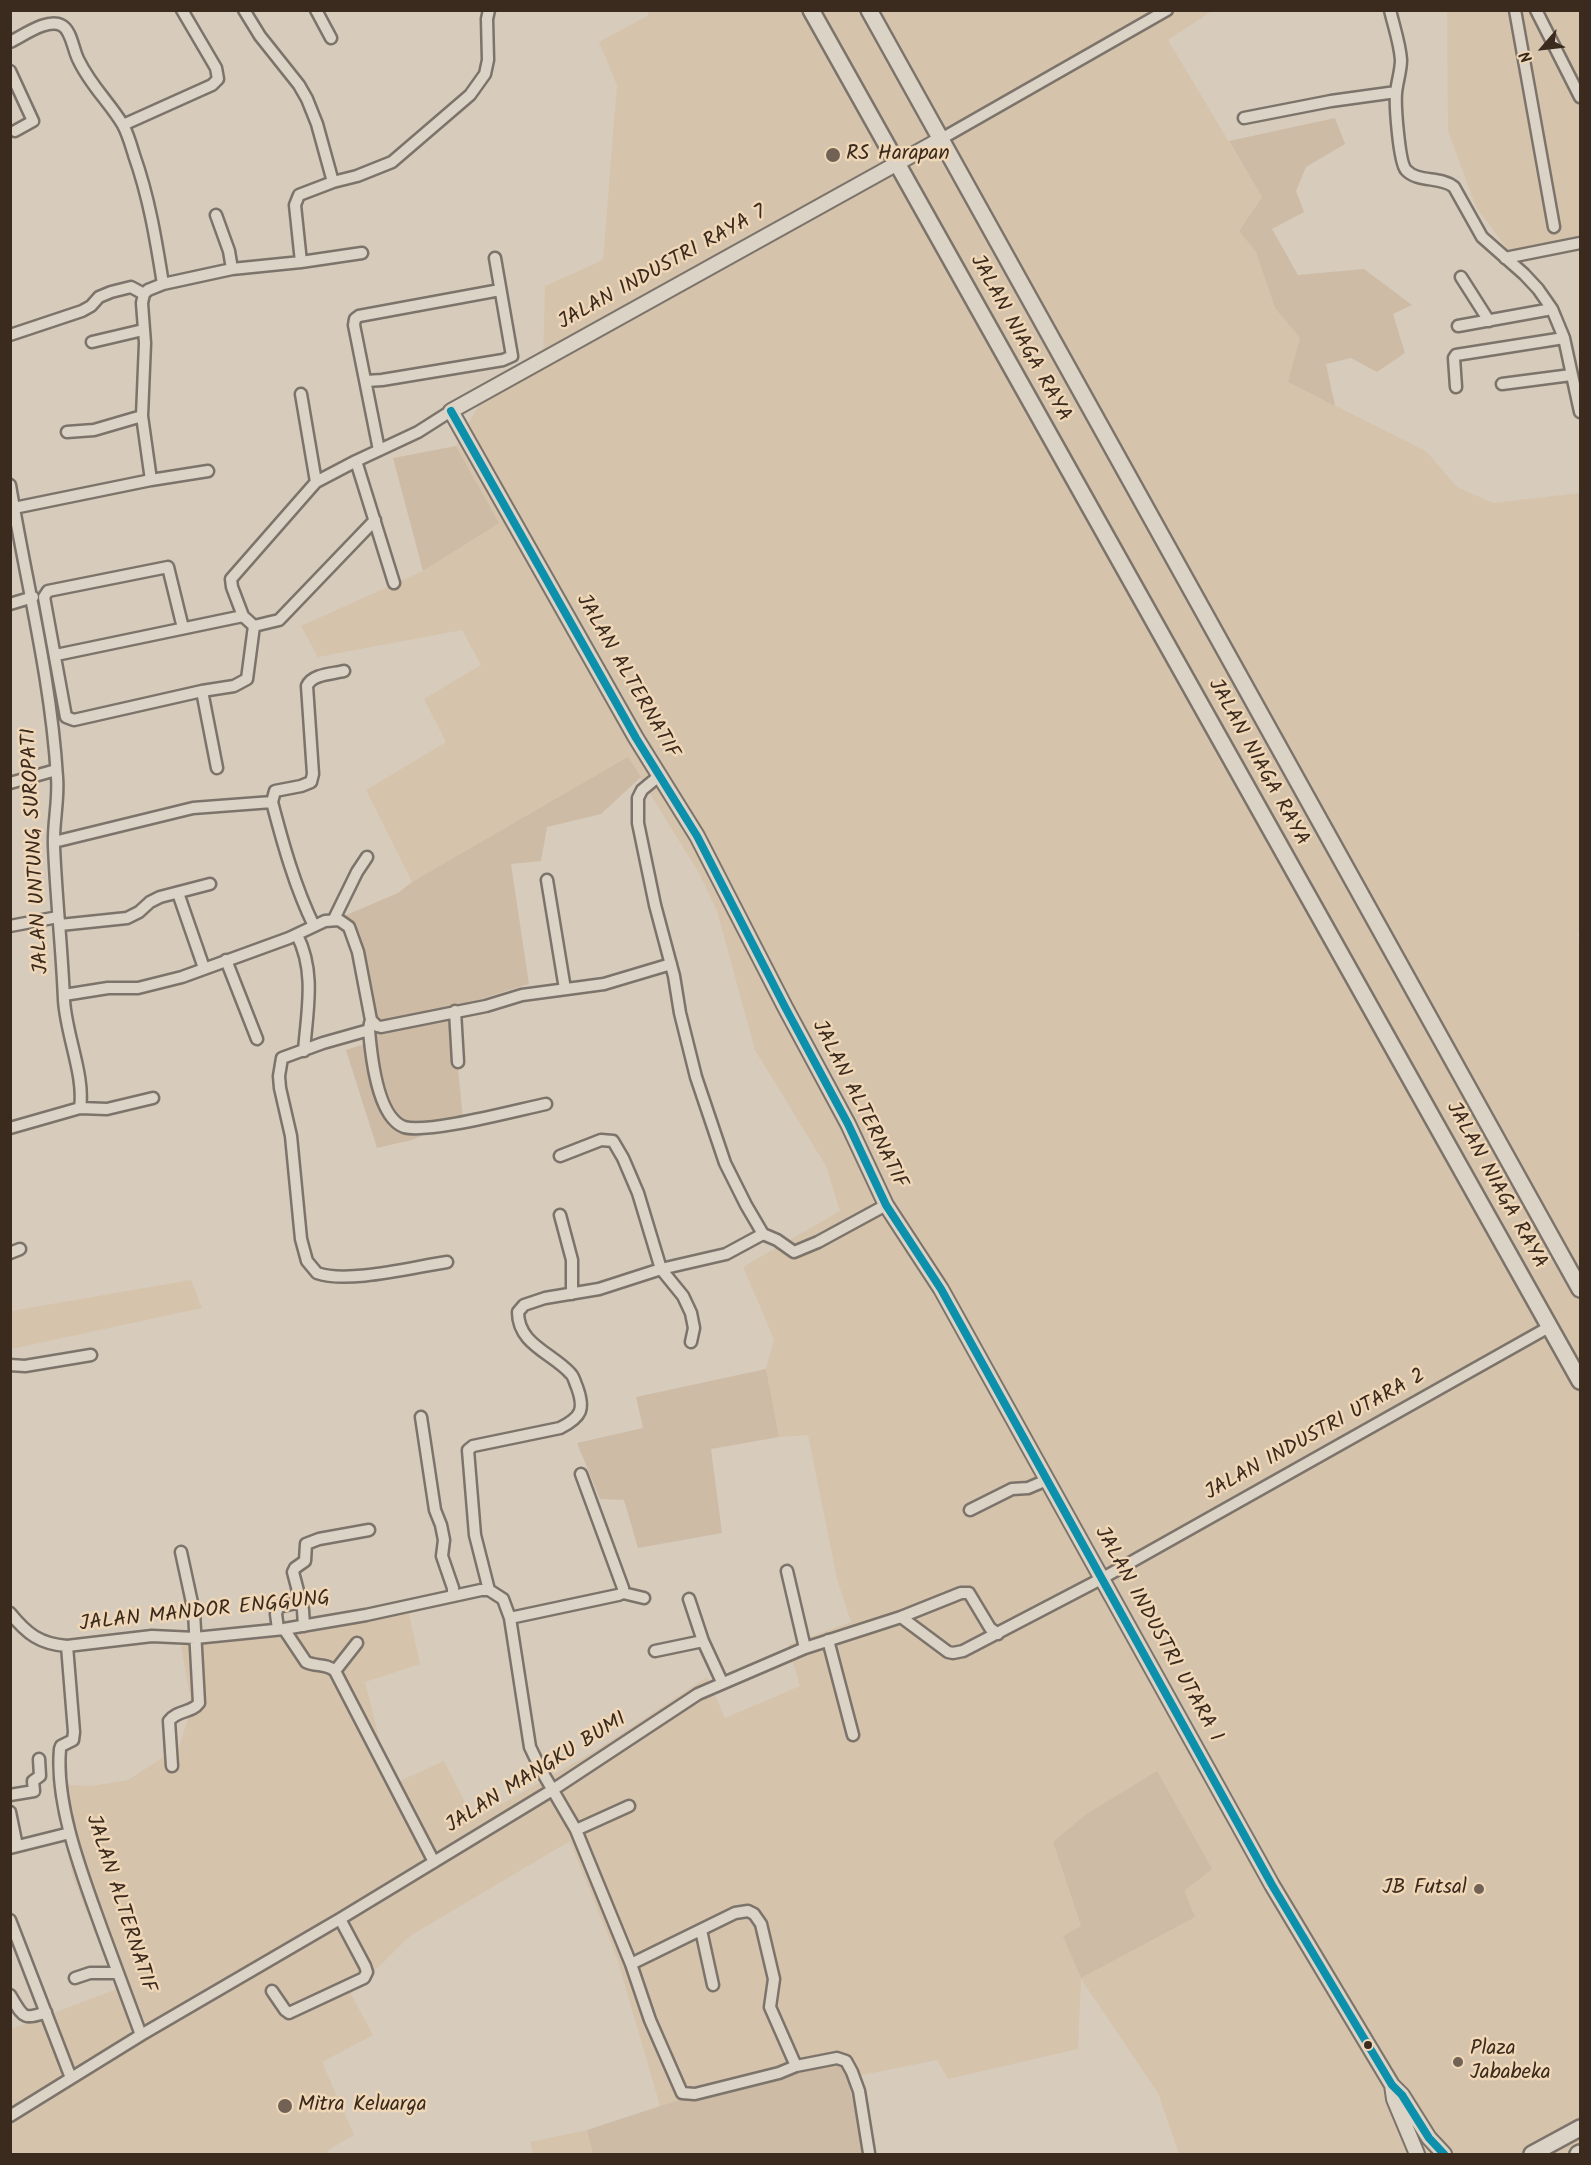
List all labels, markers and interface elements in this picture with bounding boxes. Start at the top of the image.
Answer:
north arrow [1513,18,1573,78]
text: N [1513,46,1540,67]
place label: RS Harapan [846,142,950,168]
marker: RS Harapan [824,146,842,164]
street label: JALAN INDUSTRI RAYA 7 [555,201,771,337]
street label: JALAN NIAGA RAYA [963,251,1075,427]
street label: JALAN ALTERNATIF [569,591,683,763]
street label: JALAN NIAGA RAYA [1201,675,1313,851]
street label: JALAN UNTUNG SUROPATI [18,727,56,975]
street label: JALAN ALTERNATIF [805,1017,911,1193]
street label: JALAN NIAGA RAYA [1439,1098,1551,1274]
street label: JALAN INDUSTRI UTARA 2 [1201,1365,1431,1507]
street label: JALAN INDUSTRI UTARA 1 [1087,1523,1227,1747]
street label: JALAN MANDOR ENGGUNG [78,1587,332,1639]
street label: JALAN MANGKU BUMI [442,1708,632,1840]
street label: JALAN ALTERNATIF [78,1812,160,1996]
place label: JB Futsal [1382,1876,1467,1902]
marker: JB Futsal [1472,1882,1486,1896]
place label: Plaza Jababeka [1470,2037,1551,2087]
unlabelled marker [1362,2039,1374,2051]
marker: Plaza Jababeka [1451,2055,1465,2069]
place label: Mitra Keluarga [298,2093,427,2119]
marker: Mitra Keluarga [276,2097,294,2115]

